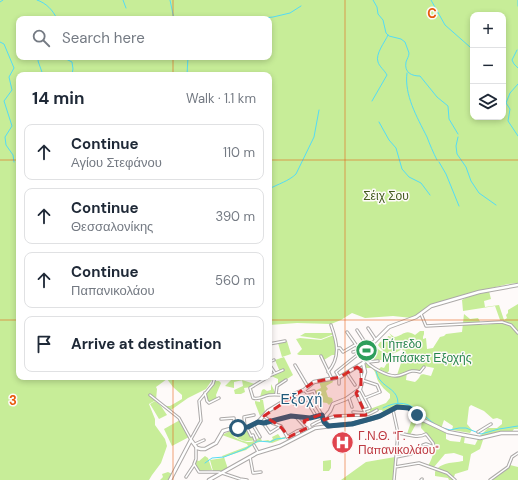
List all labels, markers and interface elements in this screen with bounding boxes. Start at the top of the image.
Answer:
text: C [427,5,437,22]
map controls [470,12,506,120]
button: + [470,12,506,48]
search box [16,16,272,60]
icon: search [30,27,52,49]
text: Search here [62,28,145,48]
button: − [470,48,506,84]
button: layers [470,84,506,120]
text: 14 min [32,87,84,109]
text: Walk · 1.1 km [186,90,256,107]
text: Continue [71,134,139,154]
icon: ahead [33,141,55,163]
text: 110 m [223,144,255,161]
text: Αγίου Στεφάνου [71,154,162,171]
park label: Σέιχ Σου [363,188,409,204]
text: Continue [71,198,139,218]
icon: ahead [33,205,55,227]
text: 390 m [216,208,255,225]
text: Θεσσαλονίκης [71,218,153,235]
text: Continue [71,262,139,282]
icon: ahead [33,269,55,291]
text: 560 m [215,272,255,289]
text: Παπανικολάου [71,282,155,299]
icon: arrive [33,333,55,355]
text: Arrive at destination [71,334,222,354]
place label: Γήπεδο Μπάσκετ Εξοχής [382,336,472,366]
sports icon: Γήπεδο Μπάσκετ Εξοχής [354,338,380,364]
district label: Εξοχή [281,390,323,408]
text: 3 [9,392,17,409]
route end [408,406,426,424]
route start [229,419,247,437]
place label: Γ.Ν.Θ. "Γ. Παπανικολάου" [358,428,439,458]
hospital icon: Γ.Ν.Θ. "Γ. Παπανικολάου" [330,430,356,456]

